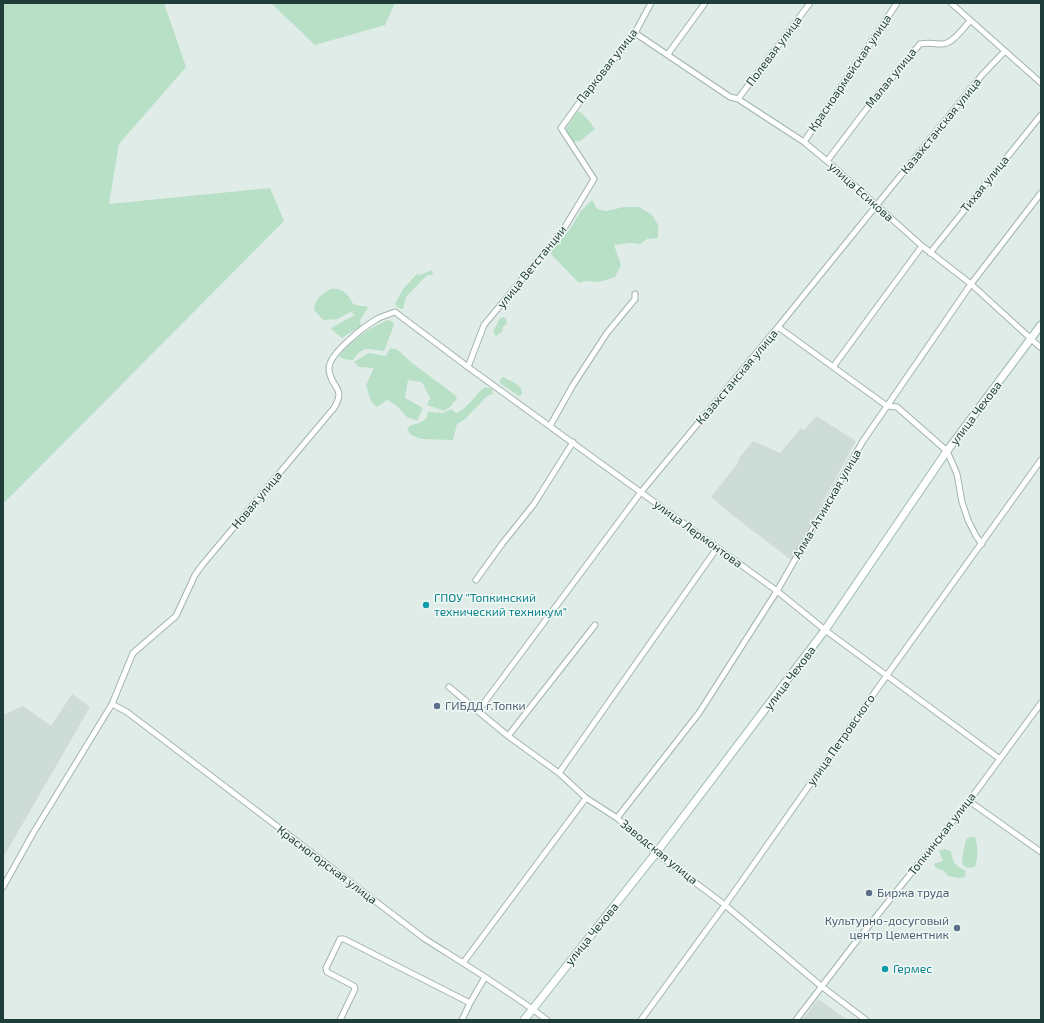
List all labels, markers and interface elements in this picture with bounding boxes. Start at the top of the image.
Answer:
street label: Красноармейская улица [805,12,895,134]
street label: Полевая улица [743,13,805,89]
street label: Парковая улица [573,26,641,106]
street label: Малая улица [862,45,920,111]
street label: Казахстанская улица [898,75,984,177]
street label: Тихая улица [958,153,1012,215]
street label: улица Есикова [826,159,896,225]
street label: улица Ветстанции [494,223,570,311]
street label: Казахстанская улица [693,327,781,427]
street label: улица Чехова [947,378,1005,448]
street label: Алма-Атинская улица [790,447,864,561]
street label: Новая улица [229,468,285,532]
street label: улица Лермонтова [651,497,745,571]
place label: ГПОУ "Топкинский технический техникум" [434,591,567,619]
marker: ГПОУ "Топкинский технический техникум" [421,600,431,610]
street label: улица Чехова [761,643,819,713]
street label: улица Петровского [804,692,878,788]
place label: ГИБДД г.Топки [445,699,526,713]
marker: ГИБДД г.Топки [432,701,442,711]
street label: Топкинская улица [905,790,979,878]
street label: Заводская улица [617,816,701,888]
street label: Красногорская улица [274,823,380,907]
place label: Биржа труда [877,886,949,900]
marker: Биржа труда [864,888,874,898]
street label: улица Чехова [562,900,622,968]
place label: Культурно-досуговый центр Цементник [825,914,949,942]
marker: Культурно-досуговый центр Цементник [952,923,962,933]
place label: Гермес [893,962,932,976]
marker: Гермес [880,964,890,974]

